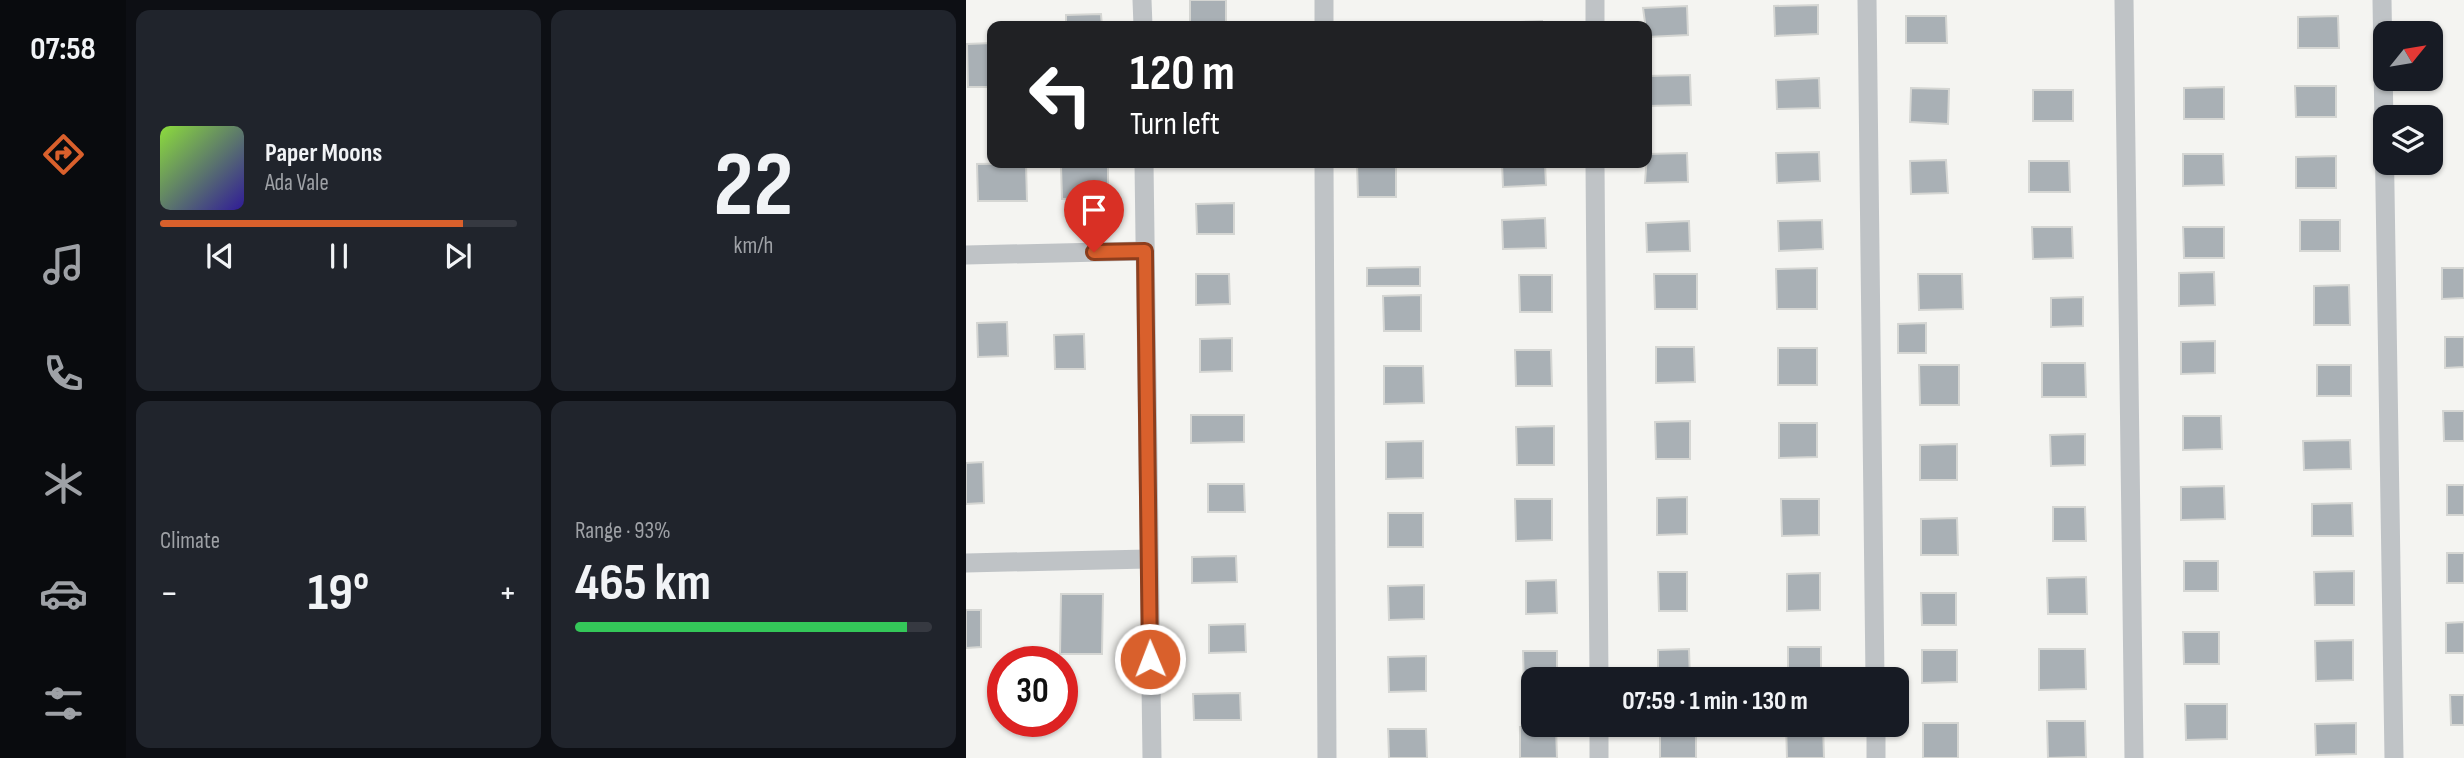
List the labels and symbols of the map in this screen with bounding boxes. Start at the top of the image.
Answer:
north arrow [2373,21,2443,91]
pin [1064,180,1124,252]
position arrow [1113,622,1187,696]
speed limit sign: 30 [987,646,1078,737]

